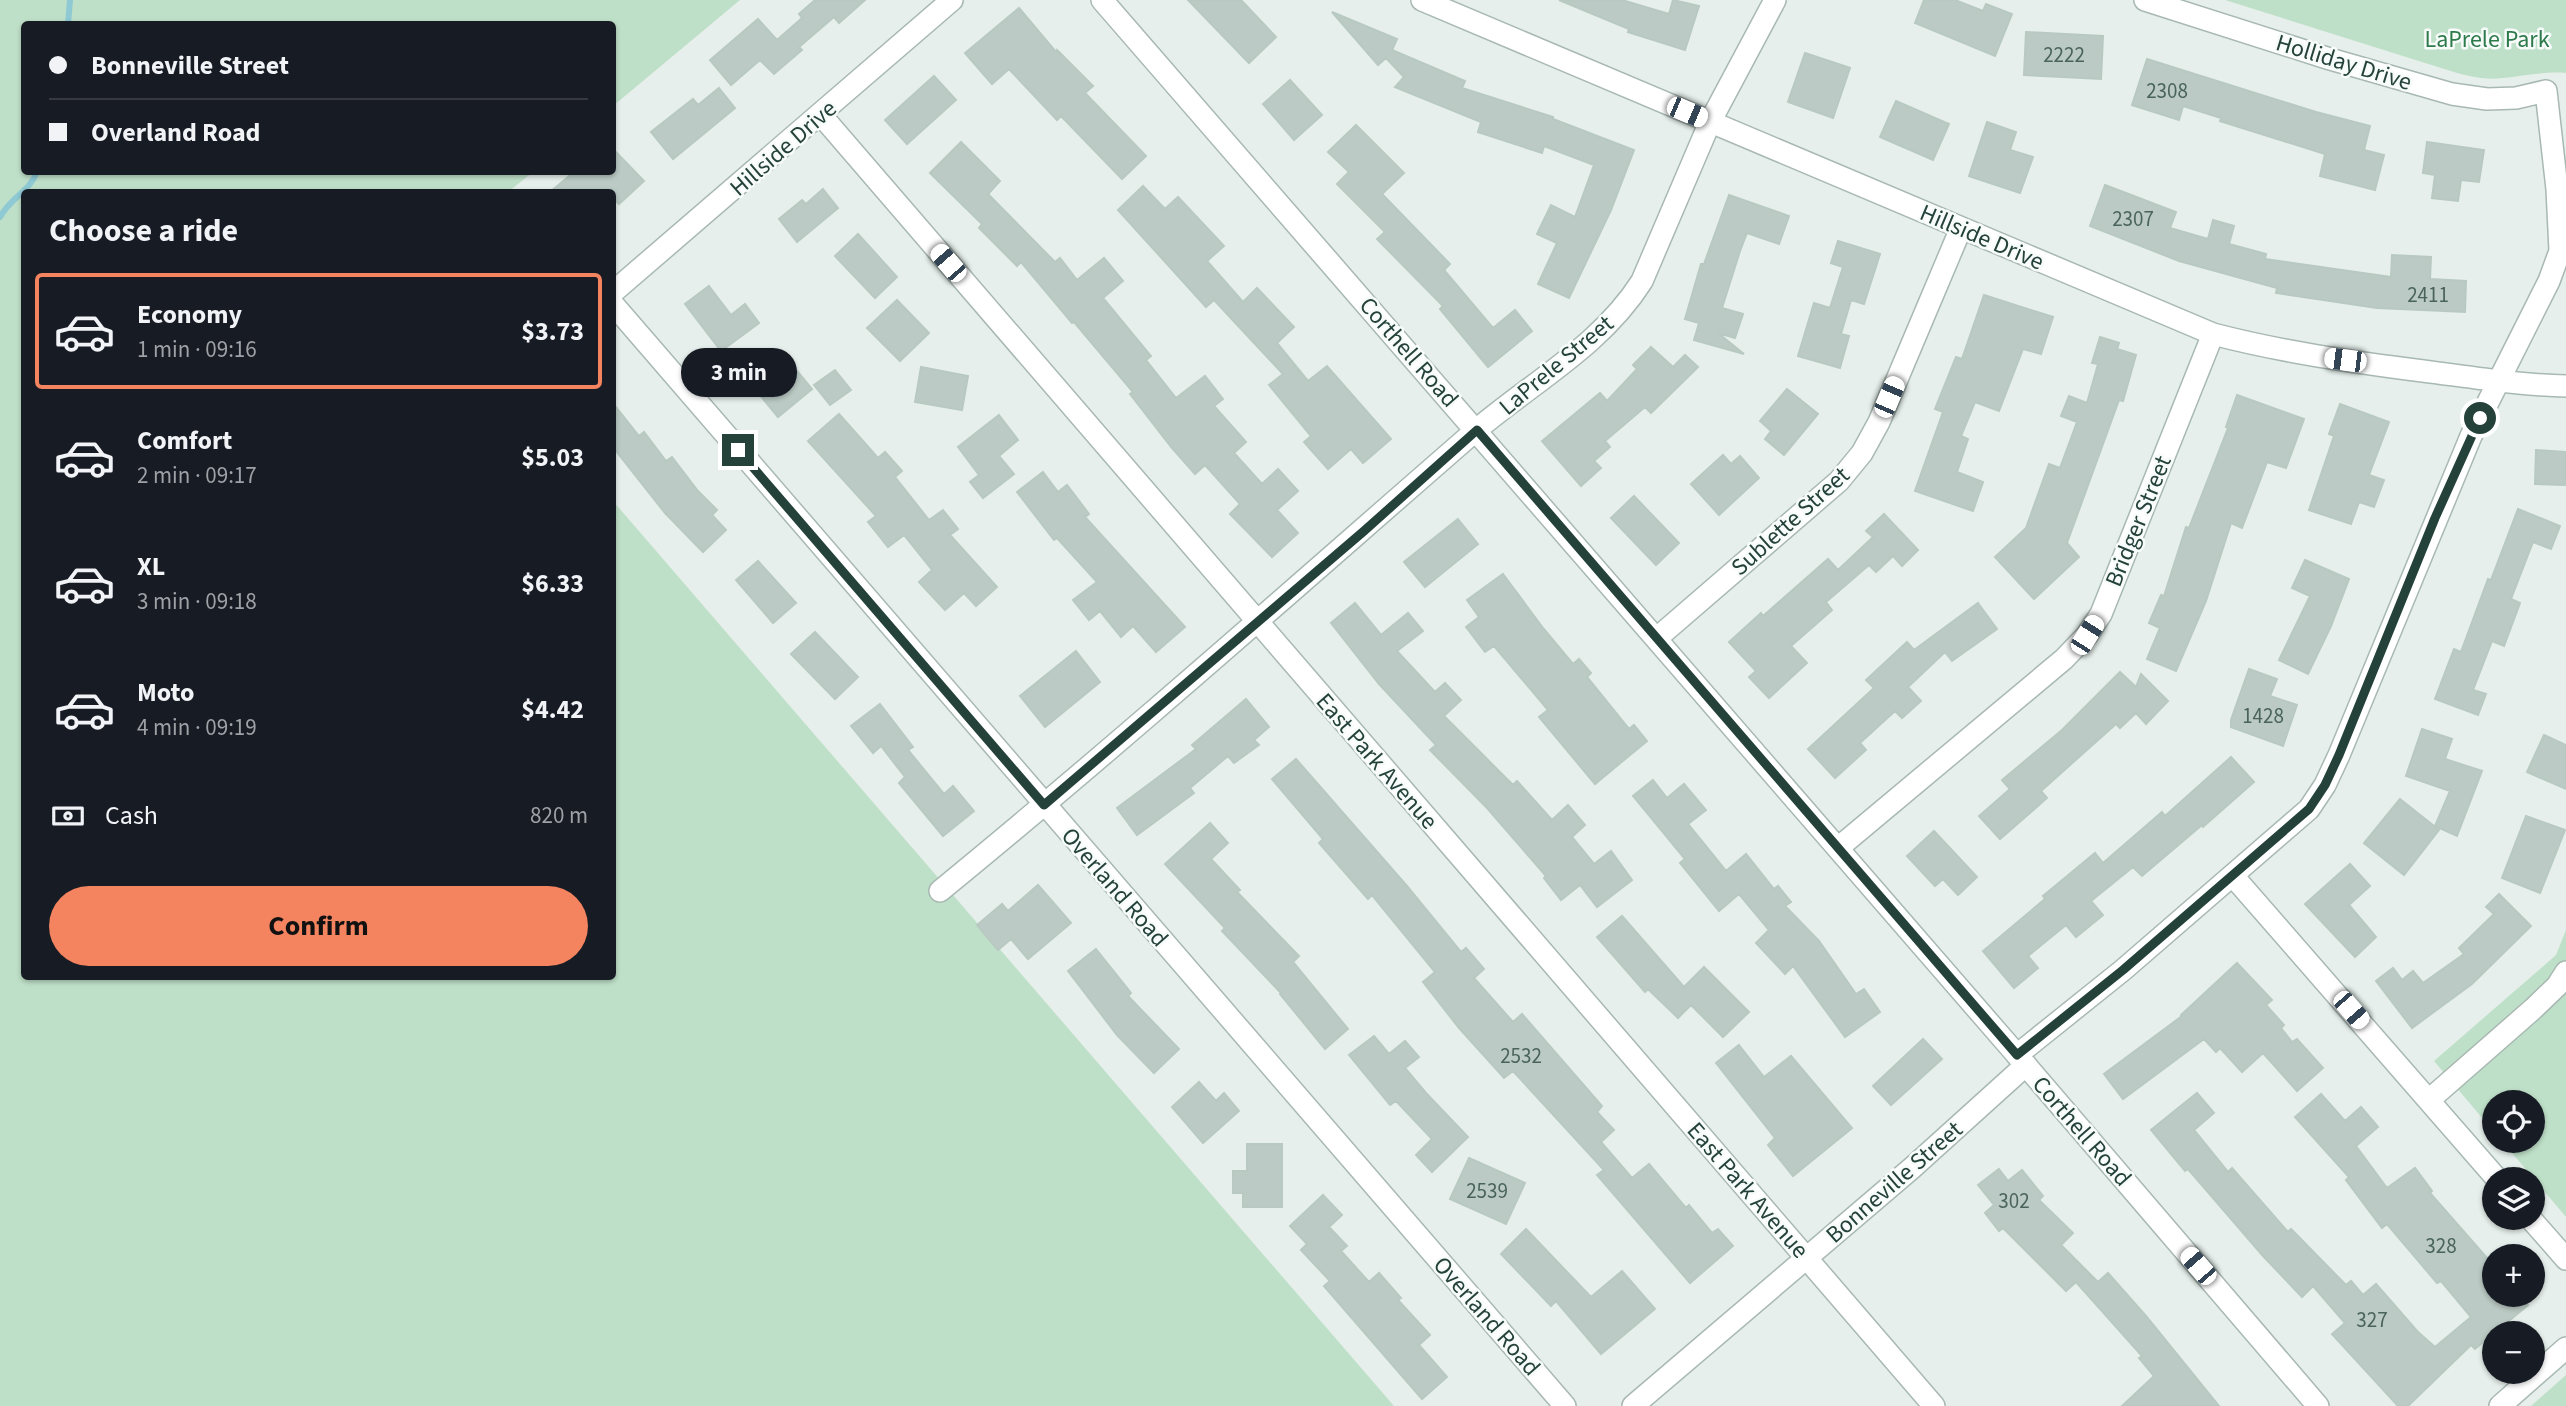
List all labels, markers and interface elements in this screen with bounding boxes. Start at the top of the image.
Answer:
park label: LaPrele Park [2424,22,2550,57]
street label: Holliday Drive [2272,25,2416,100]
house number: 2222 [2043,40,2085,70]
text: Bonneville Street [91,47,289,84]
house number: 2308 [2146,76,2188,106]
street label: Hillside Drive [722,92,845,205]
car [1664,94,1711,130]
text: Overland Road [91,114,261,151]
street label: Hillside Drive [1914,196,2049,279]
house number: 2307 [2112,204,2154,234]
text: Choose a ride [49,208,238,254]
car [927,240,970,286]
house number: 2411 [2407,280,2449,310]
street label: Corthell Road [1351,289,1467,415]
text: Economy [137,296,242,333]
icon: car [53,300,116,363]
street label: LaPrele Street [1491,307,1621,424]
text: $3.73 [521,313,584,350]
text: 1 min · 09:16 [137,333,257,366]
car [2323,347,2368,373]
callout: 3 min [680,349,796,398]
text: 3 min [711,356,767,389]
car [1872,374,1907,420]
route start [2464,402,2496,434]
text: Comfort [137,422,232,459]
icon: car [53,426,116,489]
route end [722,434,754,466]
text: $5.03 [521,439,584,476]
street label: Bridger Street [2096,450,2181,592]
street label: Sublette Street [1723,458,1857,584]
text: 2 min · 09:17 [137,459,257,492]
text: XL [137,548,165,585]
icon: car [53,552,116,615]
text: $6.33 [521,565,584,602]
text: 3 min · 09:18 [137,585,257,618]
car [2067,612,2108,658]
text: Moto [137,674,194,711]
icon: car [53,678,116,741]
street label: East Park Avenue [1307,685,1446,837]
text: $4.42 [521,691,584,728]
house number: 1428 [2242,701,2284,731]
text: 4 min · 09:19 [137,711,257,744]
icon: cash [49,797,87,835]
text: Cash [105,797,158,834]
text: 820 m [530,799,588,832]
street label: Overland Road [1053,820,1176,955]
button: Confirm [49,886,588,966]
car [2330,987,2373,1033]
house number: 2532 [1500,1041,1542,1071]
street label: Corthell Road [2024,1068,2140,1194]
map controls [2482,1090,2545,1384]
button: locate [2482,1090,2545,1153]
street label: Bonneville Street [1818,1113,1971,1252]
street label: East Park Avenue [1678,1114,1817,1266]
button: layers [2482,1167,2545,1230]
house number: 2539 [1466,1176,1508,1206]
house number: 302 [1998,1186,2030,1216]
house number: 328 [2425,1231,2457,1261]
car [2177,1243,2220,1289]
button: + [2482,1244,2545,1307]
street label: Overland Road [1425,1249,1548,1384]
house number: 327 [2356,1305,2388,1335]
button: − [2482,1321,2545,1384]

